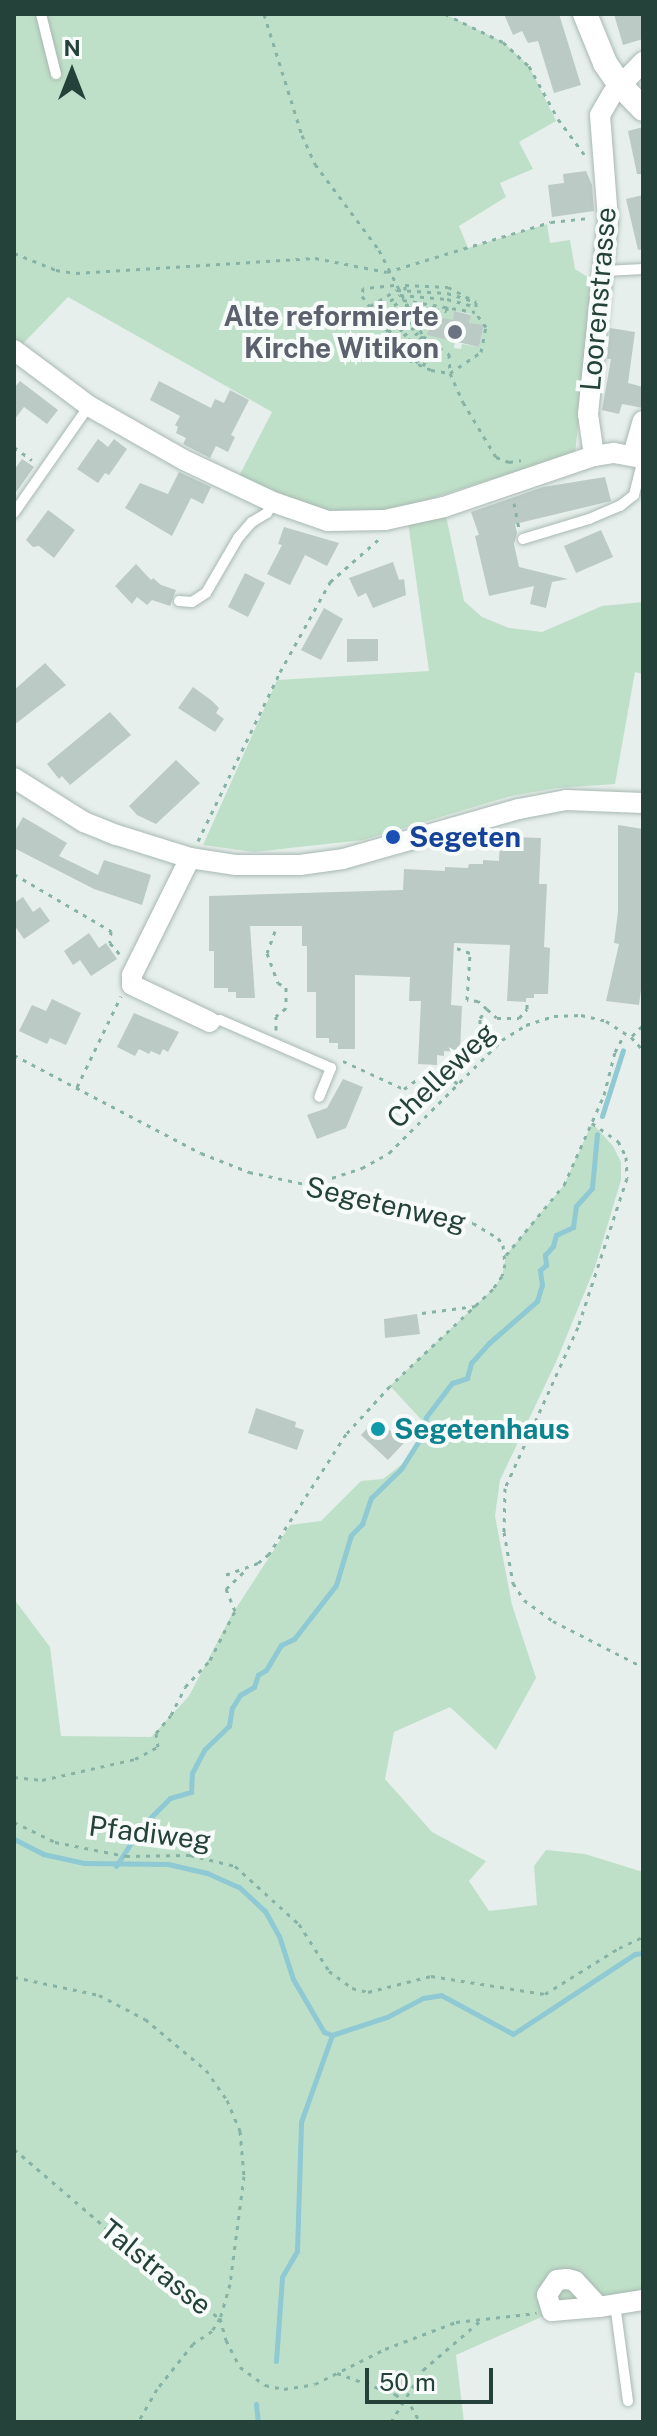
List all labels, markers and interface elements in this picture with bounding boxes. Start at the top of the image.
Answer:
north arrow [32,32,112,112]
text: N [63,35,81,61]
street label: Loorenstrasse [573,206,623,392]
place label: Alte reformierte Kirche Witikon [223,299,439,365]
marker: Alte reformierte Kirche Witikon [446,323,464,341]
place label: Segeten [409,820,521,854]
marker: Segeten [384,828,402,846]
street label: Chelleweg [380,1015,502,1135]
street label: Segetenweg [303,1169,469,1239]
place label: Segetenhaus [394,1412,570,1446]
marker: Segetenhaus [369,1420,387,1438]
street label: Pfadiweg [87,1809,213,1857]
street label: Talstrasse [94,2212,218,2322]
scale bar [369,2352,497,2402]
text: 50 m [379,2368,436,2396]

